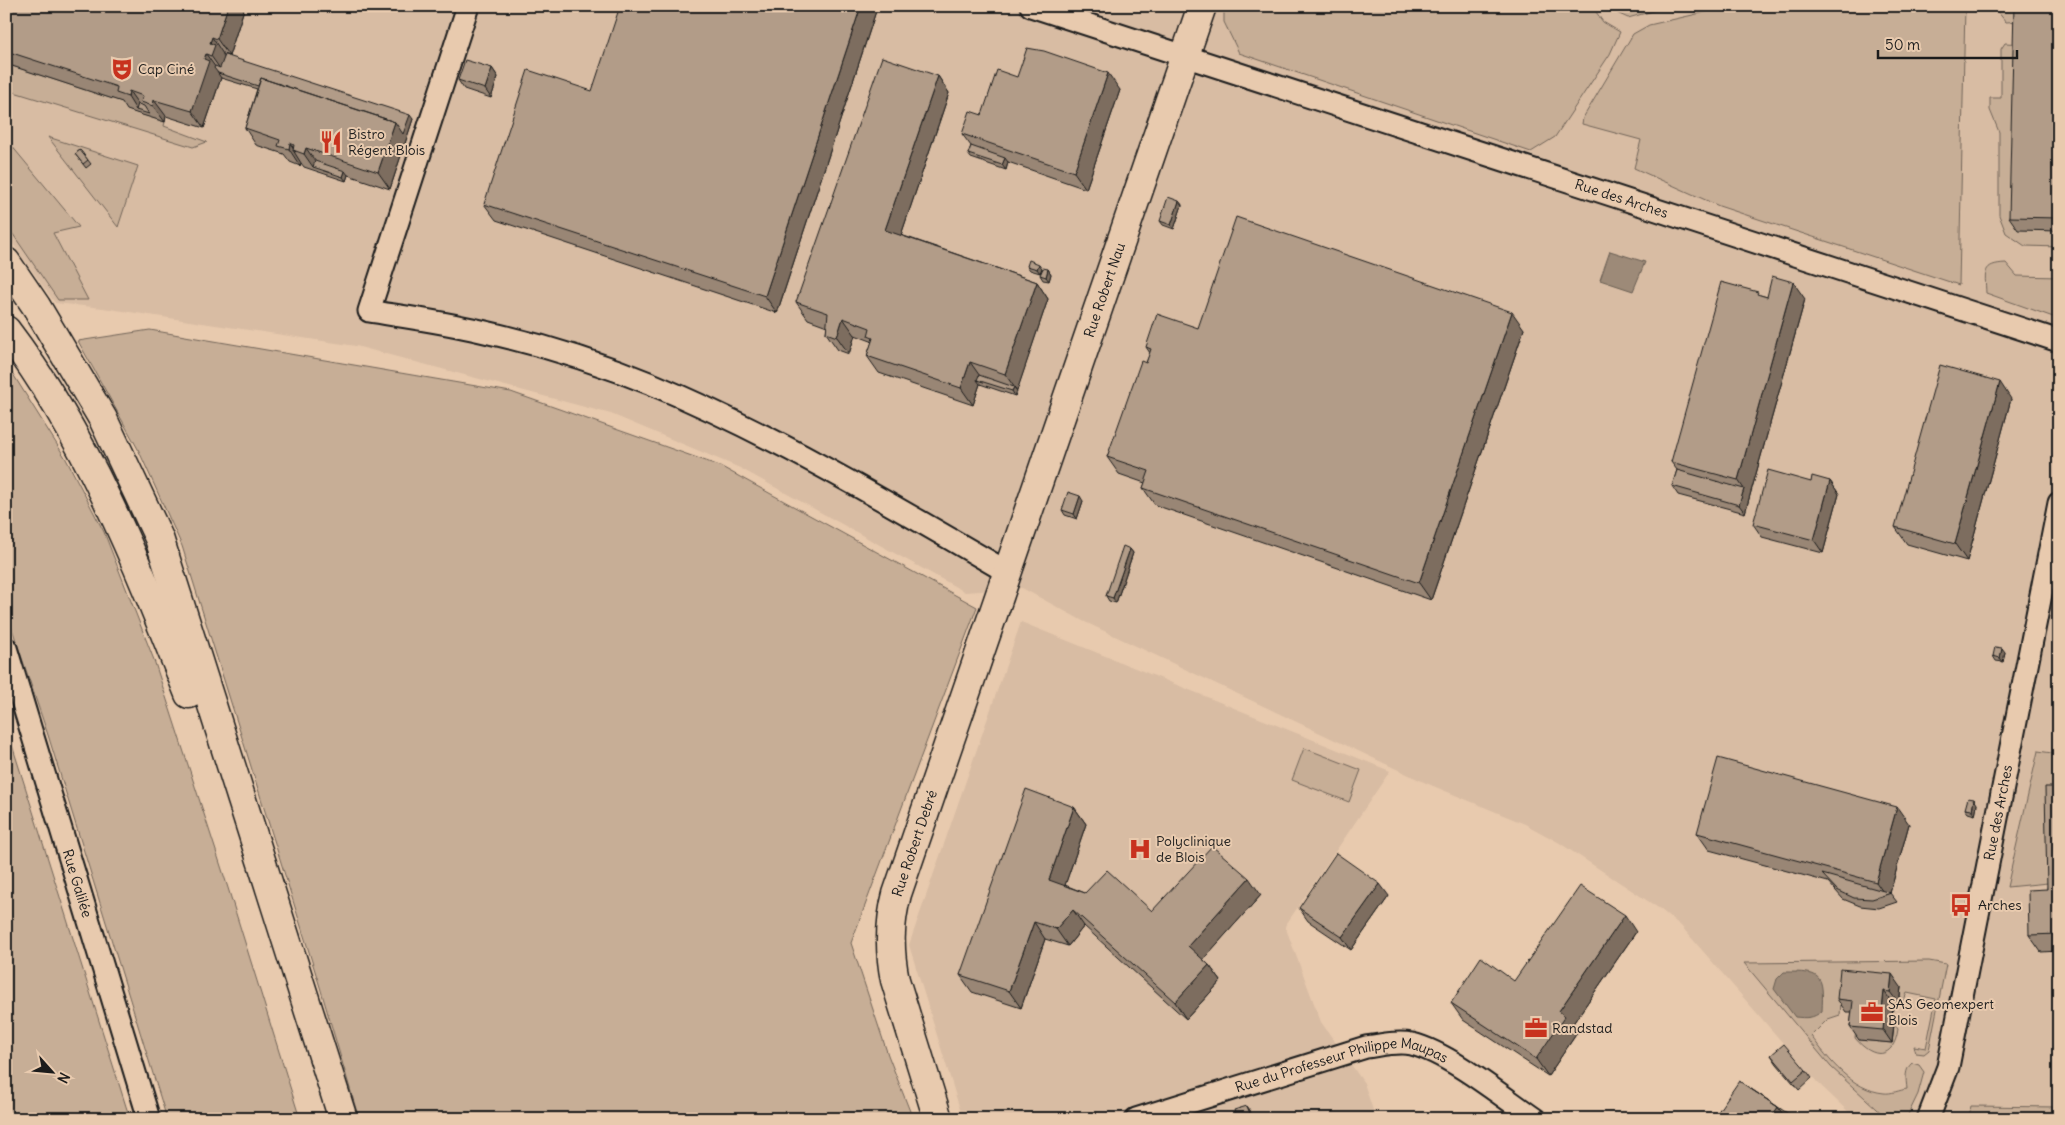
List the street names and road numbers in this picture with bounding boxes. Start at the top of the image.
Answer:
street label: Rue des Arches [1573,175,1670,222]
street label: Rue Robert Nau [1080,240,1129,340]
street label: Rue des Arches [1980,763,2016,862]
street label: Rue Robert Debré [888,788,941,899]
street label: Rue Galilée [59,847,96,920]
street label: Rue du Professeur Philippe Maupas [1233,1034,1451,1096]

